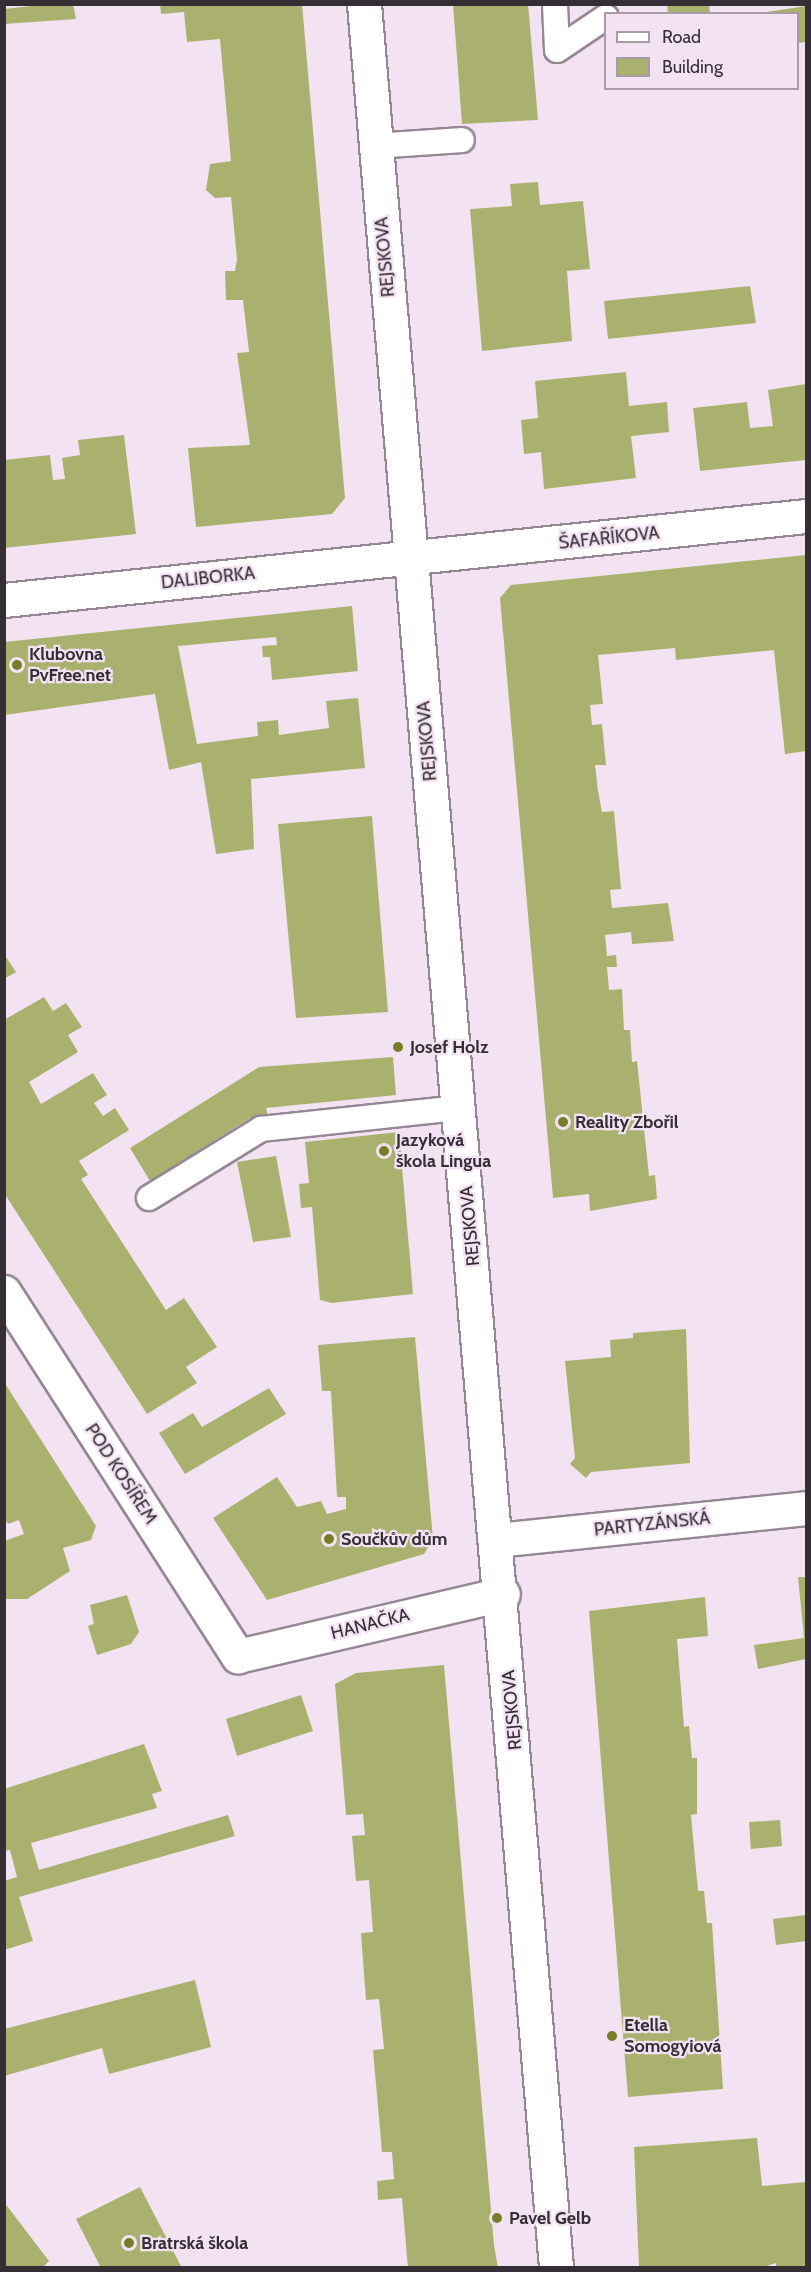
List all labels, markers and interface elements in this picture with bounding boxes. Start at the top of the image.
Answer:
legend [604,12,799,90]
text: Road [662,26,701,48]
text: Building [662,56,723,78]
street label: REJSKOVA [371,216,399,298]
street label: ŠAFAŘÍKOVA [558,522,660,554]
street label: DALIBORKA [160,562,256,594]
place label: Klubovna PvFree.net [29,644,111,686]
marker: Klubovna PvFree.net [10,658,24,672]
street label: REJSKOVA [413,700,441,782]
place label: Josef Holz [410,1036,489,1058]
marker: Josef Holz [391,1040,405,1054]
place label: Reality Zbořil [575,1111,679,1133]
marker: Reality Zbořil [556,1115,570,1129]
place label: Jazyková škola Lingua [396,1130,491,1172]
marker: Jazyková škola Lingua [377,1144,391,1158]
street label: REJSKOVA [456,1185,484,1267]
street label: POD KOSÍŘEM [81,1420,161,1528]
street label: PARTYZÁNSKÁ [593,1507,711,1541]
place label: Součkův dům [341,1528,447,1550]
marker: Součkův dům [322,1532,336,1546]
street label: HANAČKA [329,1604,411,1644]
street label: REJSKOVA [498,1669,526,1751]
place label: Etella Somogyiová [624,2015,722,2058]
marker: Etella Somogyiová [605,2029,619,2043]
place label: Pavel Gelb [509,2207,591,2229]
marker: Pavel Gelb [490,2211,504,2225]
place label: Bratrská škola [141,2232,248,2254]
marker: Bratrská škola [122,2236,136,2250]

